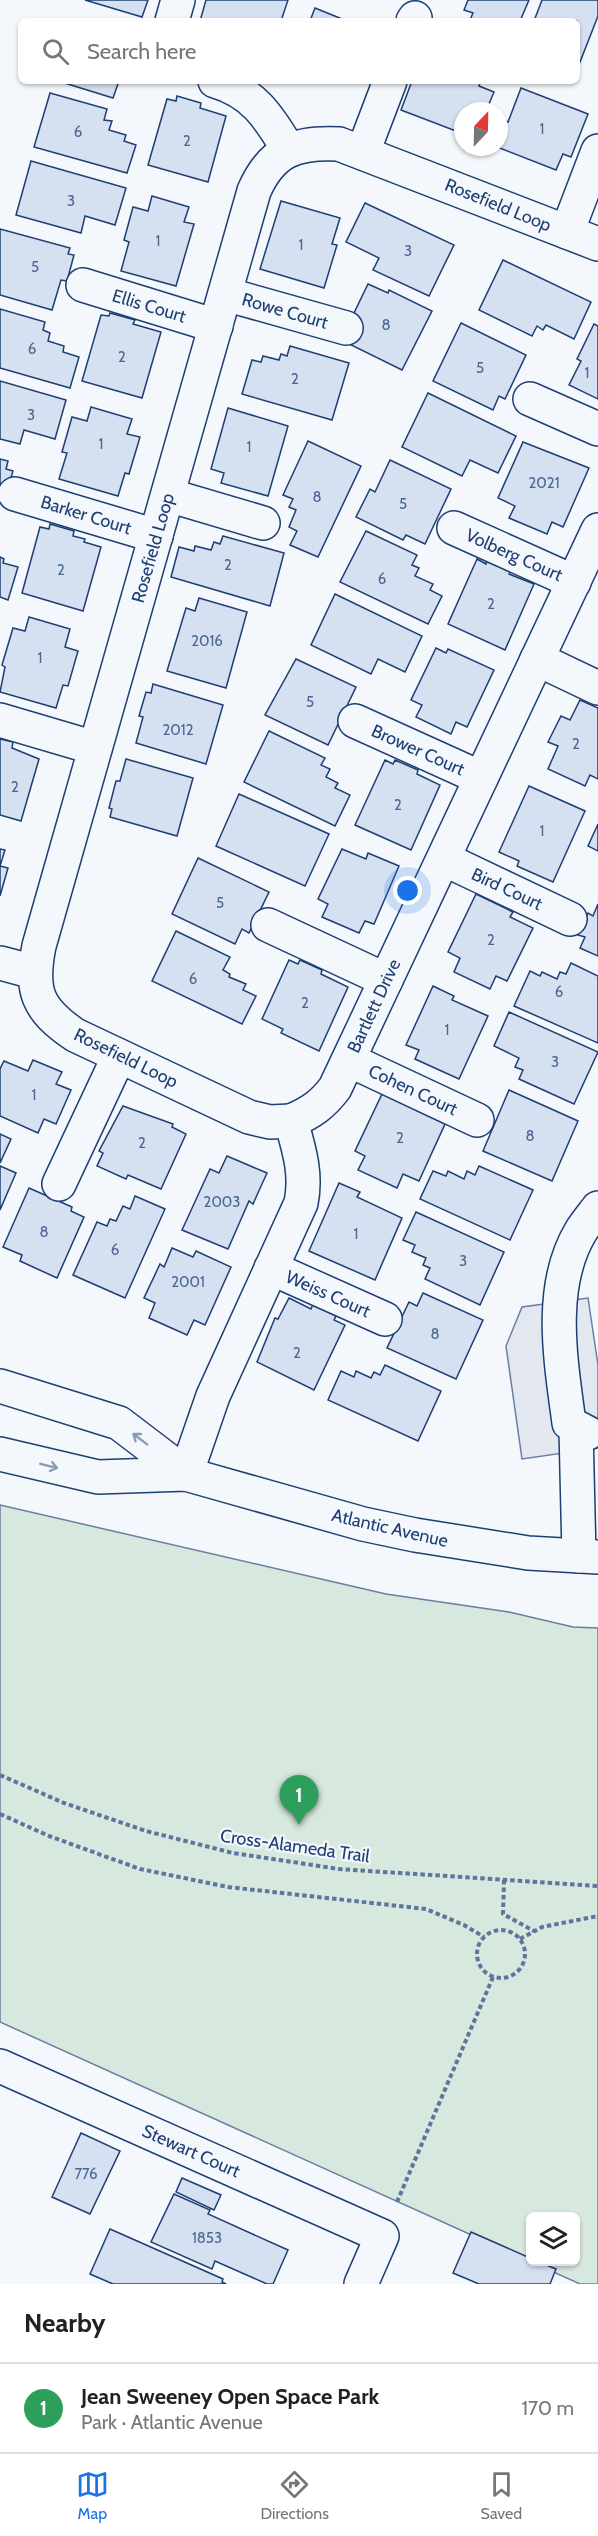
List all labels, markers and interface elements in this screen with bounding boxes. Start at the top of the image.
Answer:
search box [18,18,580,84]
icon: search [39,35,72,68]
text: Search here [87,38,196,65]
north arrow [454,102,508,156]
house number: 1 [540,120,544,138]
house number: 6 [74,123,82,141]
house number: 2 [183,132,191,150]
street label: Rosefield Loop [442,174,554,236]
house number: 3 [67,192,75,210]
house number: 1 [156,232,160,250]
house number: 1 [299,236,303,254]
house number: 3 [404,242,412,260]
house number: 5 [31,258,39,276]
street label: Ellis Court [110,284,188,328]
street label: Rowe Court [239,288,331,334]
house number: 8 [381,316,391,334]
house number: 6 [28,340,36,358]
house number: 2 [118,348,126,366]
house number: 5 [476,359,484,377]
house number: 1 [585,364,589,382]
house number: 2 [291,370,299,388]
house number: 3 [27,406,35,424]
house number: 1 [99,435,103,453]
house number: 1 [247,438,251,456]
house number: 2021 [528,474,560,492]
house number: 8 [312,488,322,506]
street label: Barker Court [38,491,134,539]
street label: Rosefield Loop [127,491,179,605]
house number: 5 [399,495,407,513]
street label: Volberg Court [462,524,566,586]
house number: 2 [224,556,232,574]
house number: 2 [57,561,65,579]
house number: 6 [378,570,386,588]
house number: 2 [487,595,495,613]
house number: 2016 [191,632,223,650]
house number: 1 [38,649,42,667]
house number: 5 [306,693,314,711]
street label: Brower Court [368,720,468,780]
house number: 2012 [162,721,194,739]
house number: 2 [572,735,580,753]
house number: 2 [11,778,19,796]
house number: 2 [394,796,402,814]
house number: 1 [540,822,544,840]
street label: Bird Court [468,863,546,915]
your location [393,876,422,905]
house number: 5 [216,894,224,912]
house number: 2 [487,931,495,949]
street label: Bartlett Drive [343,956,405,1056]
house number: 6 [189,970,197,988]
house number: 6 [555,983,563,1001]
house number: 2 [301,994,309,1012]
house number: 1 [445,1021,449,1039]
street label: Rosefield Loop [70,1023,182,1093]
house number: 3 [551,1053,559,1071]
street label: Cohen Court [365,1060,461,1120]
house number: 1 [32,1086,36,1104]
house number: 8 [525,1127,535,1145]
house number: 2 [396,1129,404,1147]
house number: 2 [138,1134,146,1152]
house number: 2003 [204,1193,240,1211]
house number: 8 [39,1223,49,1241]
house number: 1 [354,1225,358,1243]
house number: 6 [111,1241,119,1259]
house number: 3 [459,1252,467,1270]
street label: Weiss Court [282,1266,374,1322]
house number: 2001 [171,1273,205,1291]
house number: 8 [430,1325,440,1343]
house number: 2 [293,1344,301,1362]
one-way arrow [132,1432,148,1445]
one-way arrow [39,1460,58,1472]
street label: Atlantic Avenue [330,1504,450,1552]
pin: 1 [280,1776,318,1825]
street label: Cross-Alameda Trail [219,1825,372,1867]
street label: Stewart Court [139,2120,243,2182]
house number: 776 [74,2165,98,2183]
map controls [526,2212,580,2266]
button: layers [526,2212,580,2266]
house number: 1853 [192,2229,222,2247]
text: Nearby [24,2307,105,2339]
text: Jean Sweeney Open Space Park [81,2383,379,2410]
text: 1 [40,2396,47,2420]
text: 170 m [522,2396,574,2420]
text: Park · Atlantic Avenue [81,2410,263,2434]
tab: Map [76,2468,109,2523]
tab: Directions [261,2468,329,2523]
tab: Saved [481,2468,522,2523]

